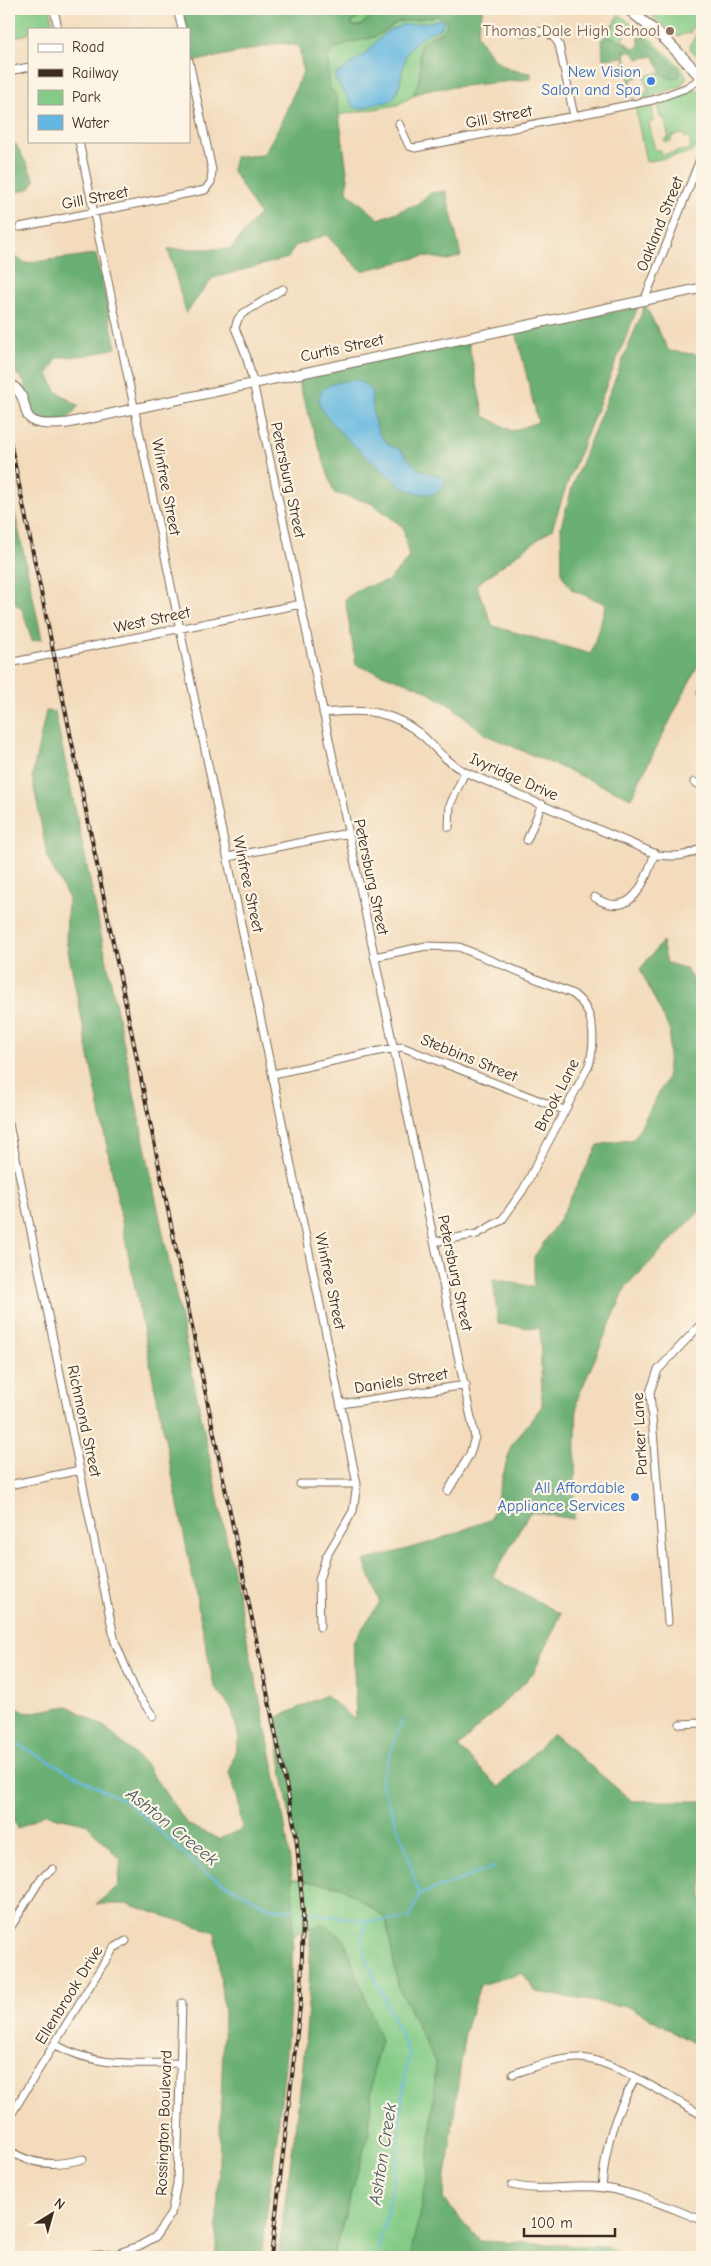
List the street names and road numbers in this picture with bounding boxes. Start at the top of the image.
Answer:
street label: Gill Street [464,102,534,132]
street label: Oakland Street [633,174,687,274]
street label: Gill Street [60,183,130,213]
street label: Curtis Street [299,330,386,366]
street label: Petersburg Street [267,420,309,540]
street label: Winfree Street [148,437,184,537]
street label: West Street [112,603,192,637]
street label: Ivyridge Drive [467,749,561,805]
street label: Petersburg Street [350,817,392,937]
street label: Winfree Street [229,834,267,934]
street label: Stebbins Street [418,1030,520,1086]
street label: Brook Lane [531,1056,583,1134]
street label: Petersburg Street [434,1213,476,1333]
street label: Winfree Street [311,1231,349,1331]
street label: Richmond Street [63,1363,105,1479]
street label: Daniels Street [353,1365,449,1397]
street label: Parker Lane [629,1392,651,1476]
street label: Ellenbrook Drive [32,1942,106,2048]
street label: Rossington Boulevard [152,2050,176,2196]

